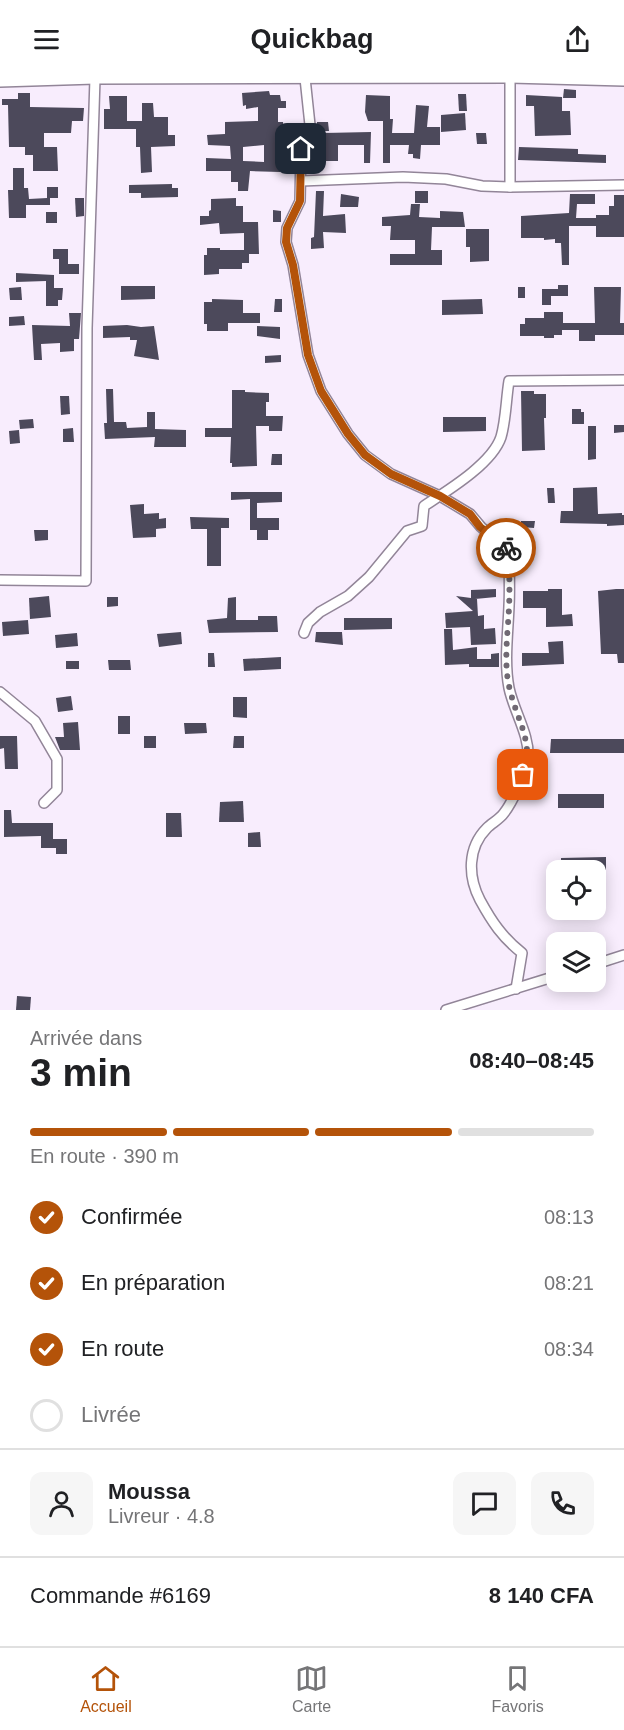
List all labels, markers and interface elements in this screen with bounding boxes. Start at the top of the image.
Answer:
icon: menu [30,23,63,56]
icon: share [561,23,594,56]
text: Quickbag [250,24,374,54]
pin [275,123,326,174]
icon: home [284,132,317,165]
courier [476,518,536,578]
icon: bike [490,532,523,565]
pin [497,749,548,800]
icon: bag [506,758,539,791]
map controls [546,860,606,992]
button: locate [546,860,606,920]
button: layers [546,932,606,992]
text: Arrivée dans [30,1027,142,1049]
text: 08:40–08:45 [469,1048,594,1073]
text: 3 min [30,1051,132,1094]
text: En route · 390 m [30,1145,179,1167]
icon: check [30,1201,63,1234]
text: Confirmée [81,1204,182,1229]
text: 08:13 [544,1206,594,1228]
icon: check [30,1267,63,1300]
text: En préparation [81,1270,225,1295]
text: 08:21 [544,1272,594,1294]
icon: check [30,1333,63,1366]
text: En route [81,1336,164,1361]
text: 08:34 [544,1338,594,1360]
text: Livrée [81,1402,141,1427]
button: person [30,1472,93,1535]
button: chat [453,1472,516,1535]
button: phone [531,1472,594,1535]
text: Moussa [108,1479,190,1504]
text: Livreur · 4.8 [108,1505,215,1527]
text: Commande #6169 [30,1583,211,1608]
text: 8 140 CFA [489,1583,594,1608]
tab: Accueil [80,1662,132,1716]
tab: Carte [292,1662,331,1716]
tab: Favoris [491,1662,544,1716]

